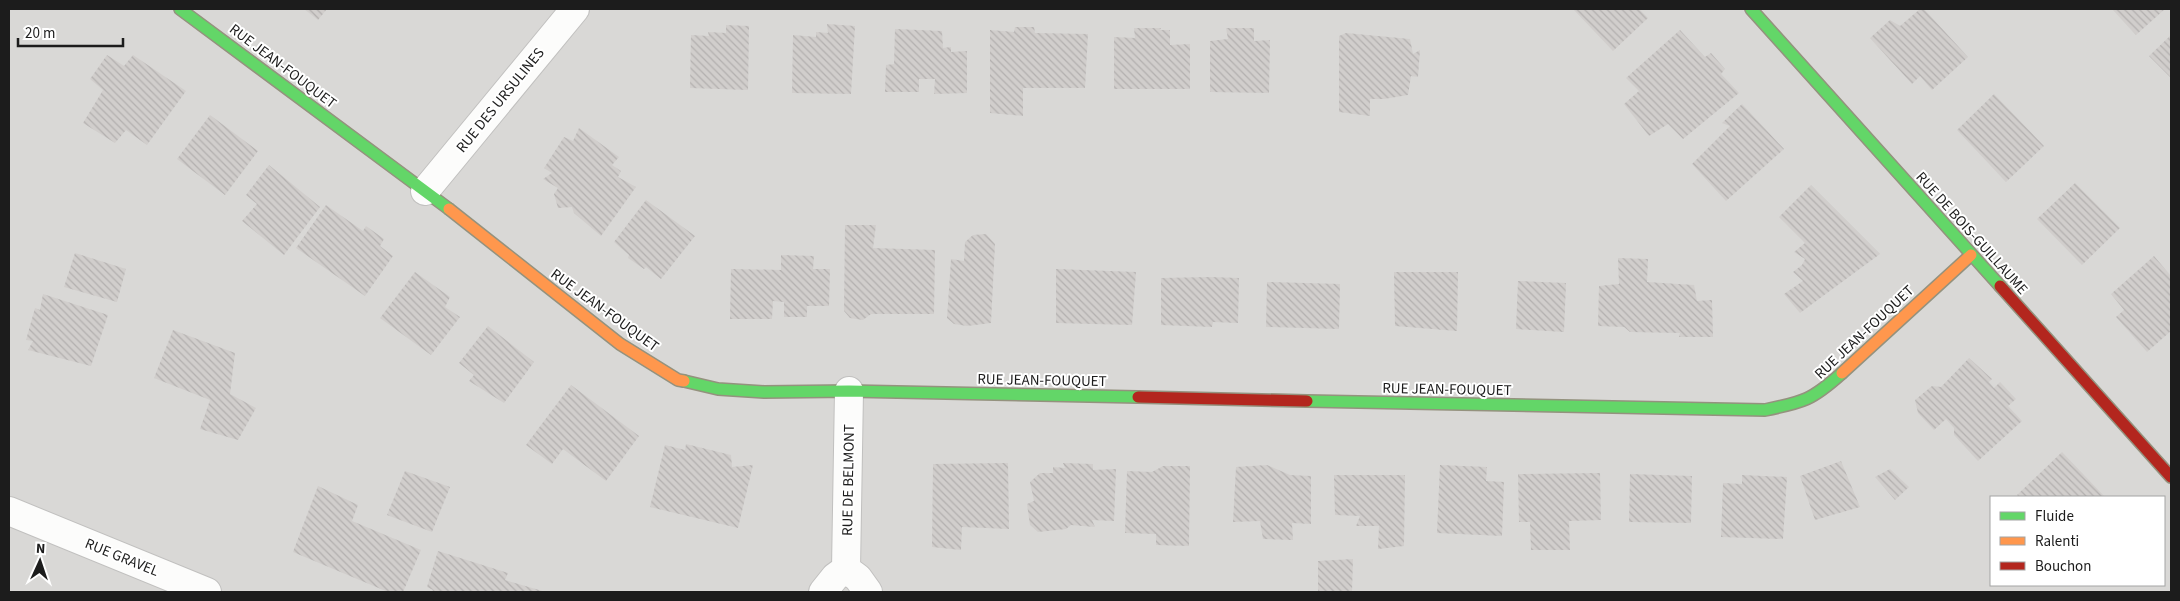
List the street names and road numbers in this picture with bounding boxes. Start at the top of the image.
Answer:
street label: RUE JEAN-FOUQUET [225,19,341,114]
street label: RUE DES URSULINES [451,43,549,157]
street label: RUE DE BOIS-GUILLAUME [1911,167,2033,299]
street label: RUE JEAN-FOUQUET [546,264,663,357]
street label: RUE JEAN-FOUQUET [1810,281,1919,384]
street label: RUE JEAN-FOUQUET [977,369,1107,392]
street label: RUE JEAN-FOUQUET [1382,378,1512,401]
street label: RUE DE BELMONT [837,424,860,536]
street label: RUE GRAVEL [82,533,162,582]

